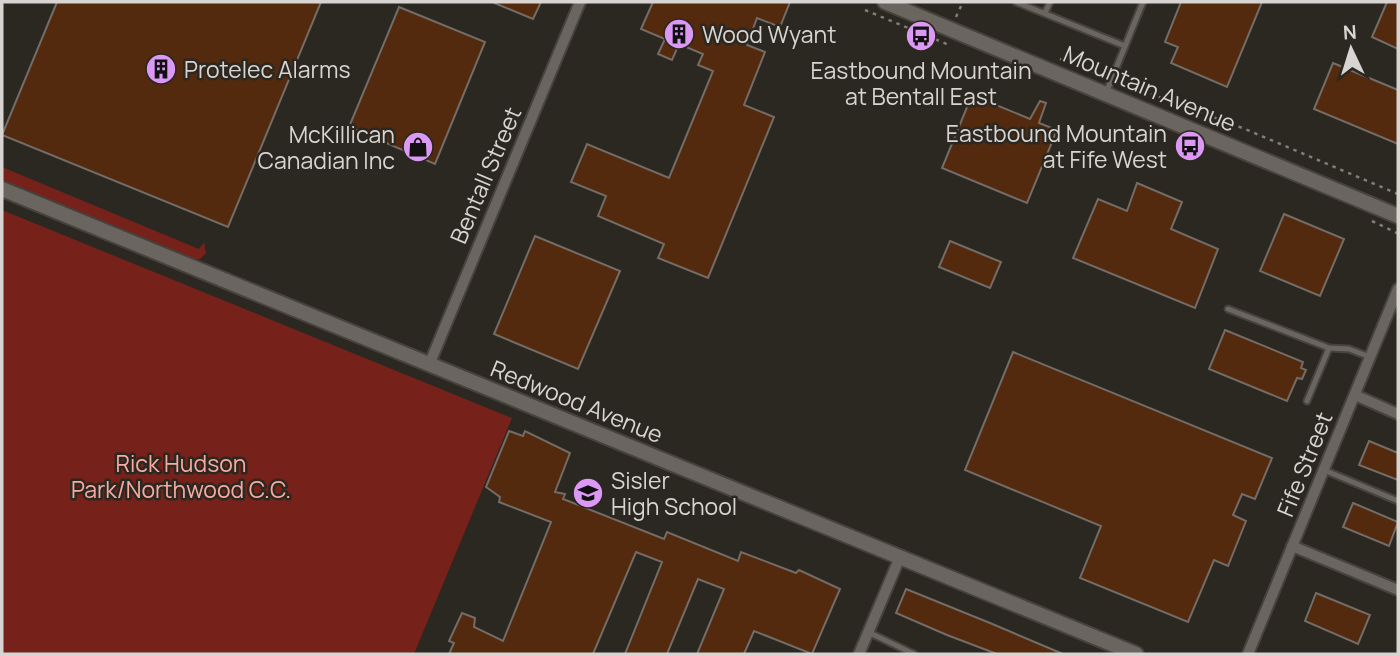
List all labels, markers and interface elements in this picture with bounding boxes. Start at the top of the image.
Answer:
north arrow [1316,14,1386,84]
building icon: Wood Wyant [662,17,696,51]
place label: Wood Wyant [702,18,836,50]
bus stop icon: Eastbound Mountain at Bentall East [904,19,938,53]
text: N [1342,19,1358,45]
street label: Mountain Avenue [1059,37,1241,139]
building icon: Protelec Alarms [144,52,178,86]
place label: Protelec Alarms [184,53,350,85]
place label: Eastbound Mountain at Bentall East [810,54,1032,112]
street label: Bentall Street [442,102,528,248]
place label: Eastbound Mountain at Fife West [946,117,1167,175]
place label: McKillican Canadian Inc [258,118,395,176]
bus stop icon: Eastbound Mountain at Fife West [1173,129,1207,163]
shop icon: McKillican Canadian Inc [401,130,435,164]
street label: Redwood Avenue [486,352,668,450]
street label: Fife Street [1269,407,1339,521]
park label: Rick Hudson Park/Northwood C.C. [71,447,291,505]
place label: Sisler High School [611,464,737,522]
school or university icon: Sisler High School [571,476,605,510]

